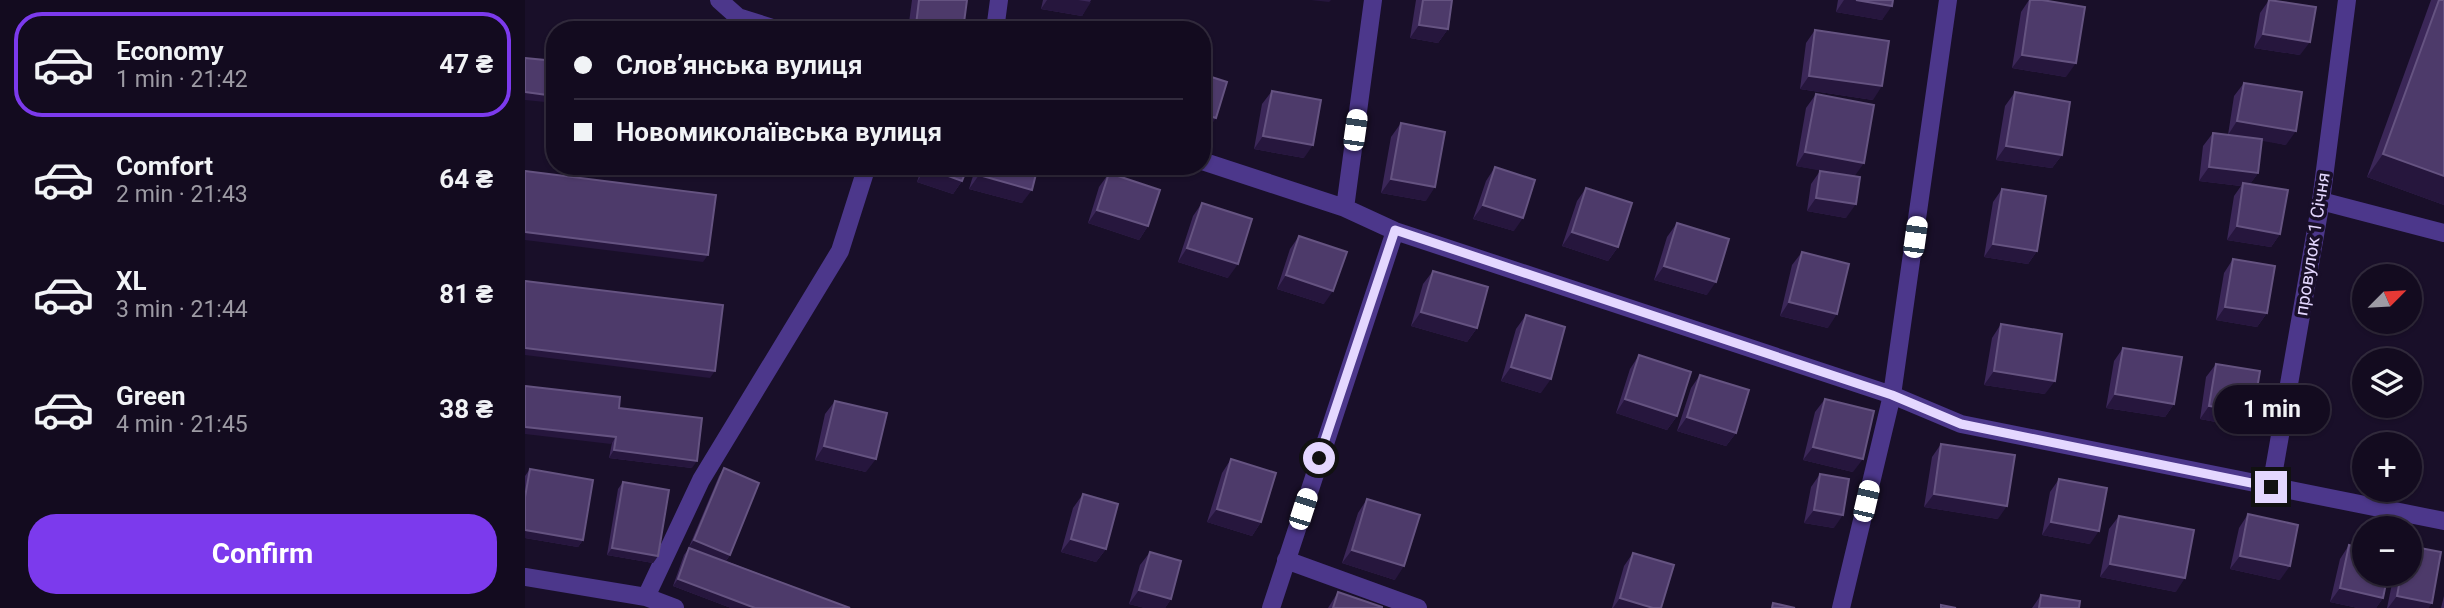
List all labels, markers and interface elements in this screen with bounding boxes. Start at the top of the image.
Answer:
icon: car [32,33,95,96]
text: Economy [116,36,223,66]
text: 47 ₴ [439,49,493,79]
text: Словʼянська вулиця [616,50,862,80]
text: 1 min · 21:42 [116,66,248,93]
car [1342,108,1369,152]
text: Новомиколаївська вулиця [616,117,942,147]
icon: car [32,148,95,211]
text: Comfort [116,151,213,181]
text: 64 ₴ [439,164,493,194]
street label: провулок 1 Січня [2290,171,2334,317]
text: 2 min · 21:43 [116,181,248,208]
car [1902,215,1929,259]
icon: car [32,263,95,326]
north arrow [2352,264,2422,334]
map controls [2352,264,2422,586]
text: XL [116,266,147,296]
text: 81 ₴ [439,279,493,309]
text: 3 min · 21:44 [116,296,248,323]
button: layers [2352,348,2422,418]
icon: car [32,378,95,441]
text: Green [116,381,186,411]
callout: 1 min [2213,386,2329,434]
text: 38 ₴ [439,394,493,424]
text: 1 min [2243,396,2301,423]
text: 4 min · 21:45 [116,411,248,438]
button: + [2352,432,2422,502]
route start [1303,442,1335,474]
route end [2255,471,2287,503]
car [1852,478,1881,524]
car [1287,486,1320,532]
button: Confirm [28,514,497,594]
button: − [2352,516,2422,586]

